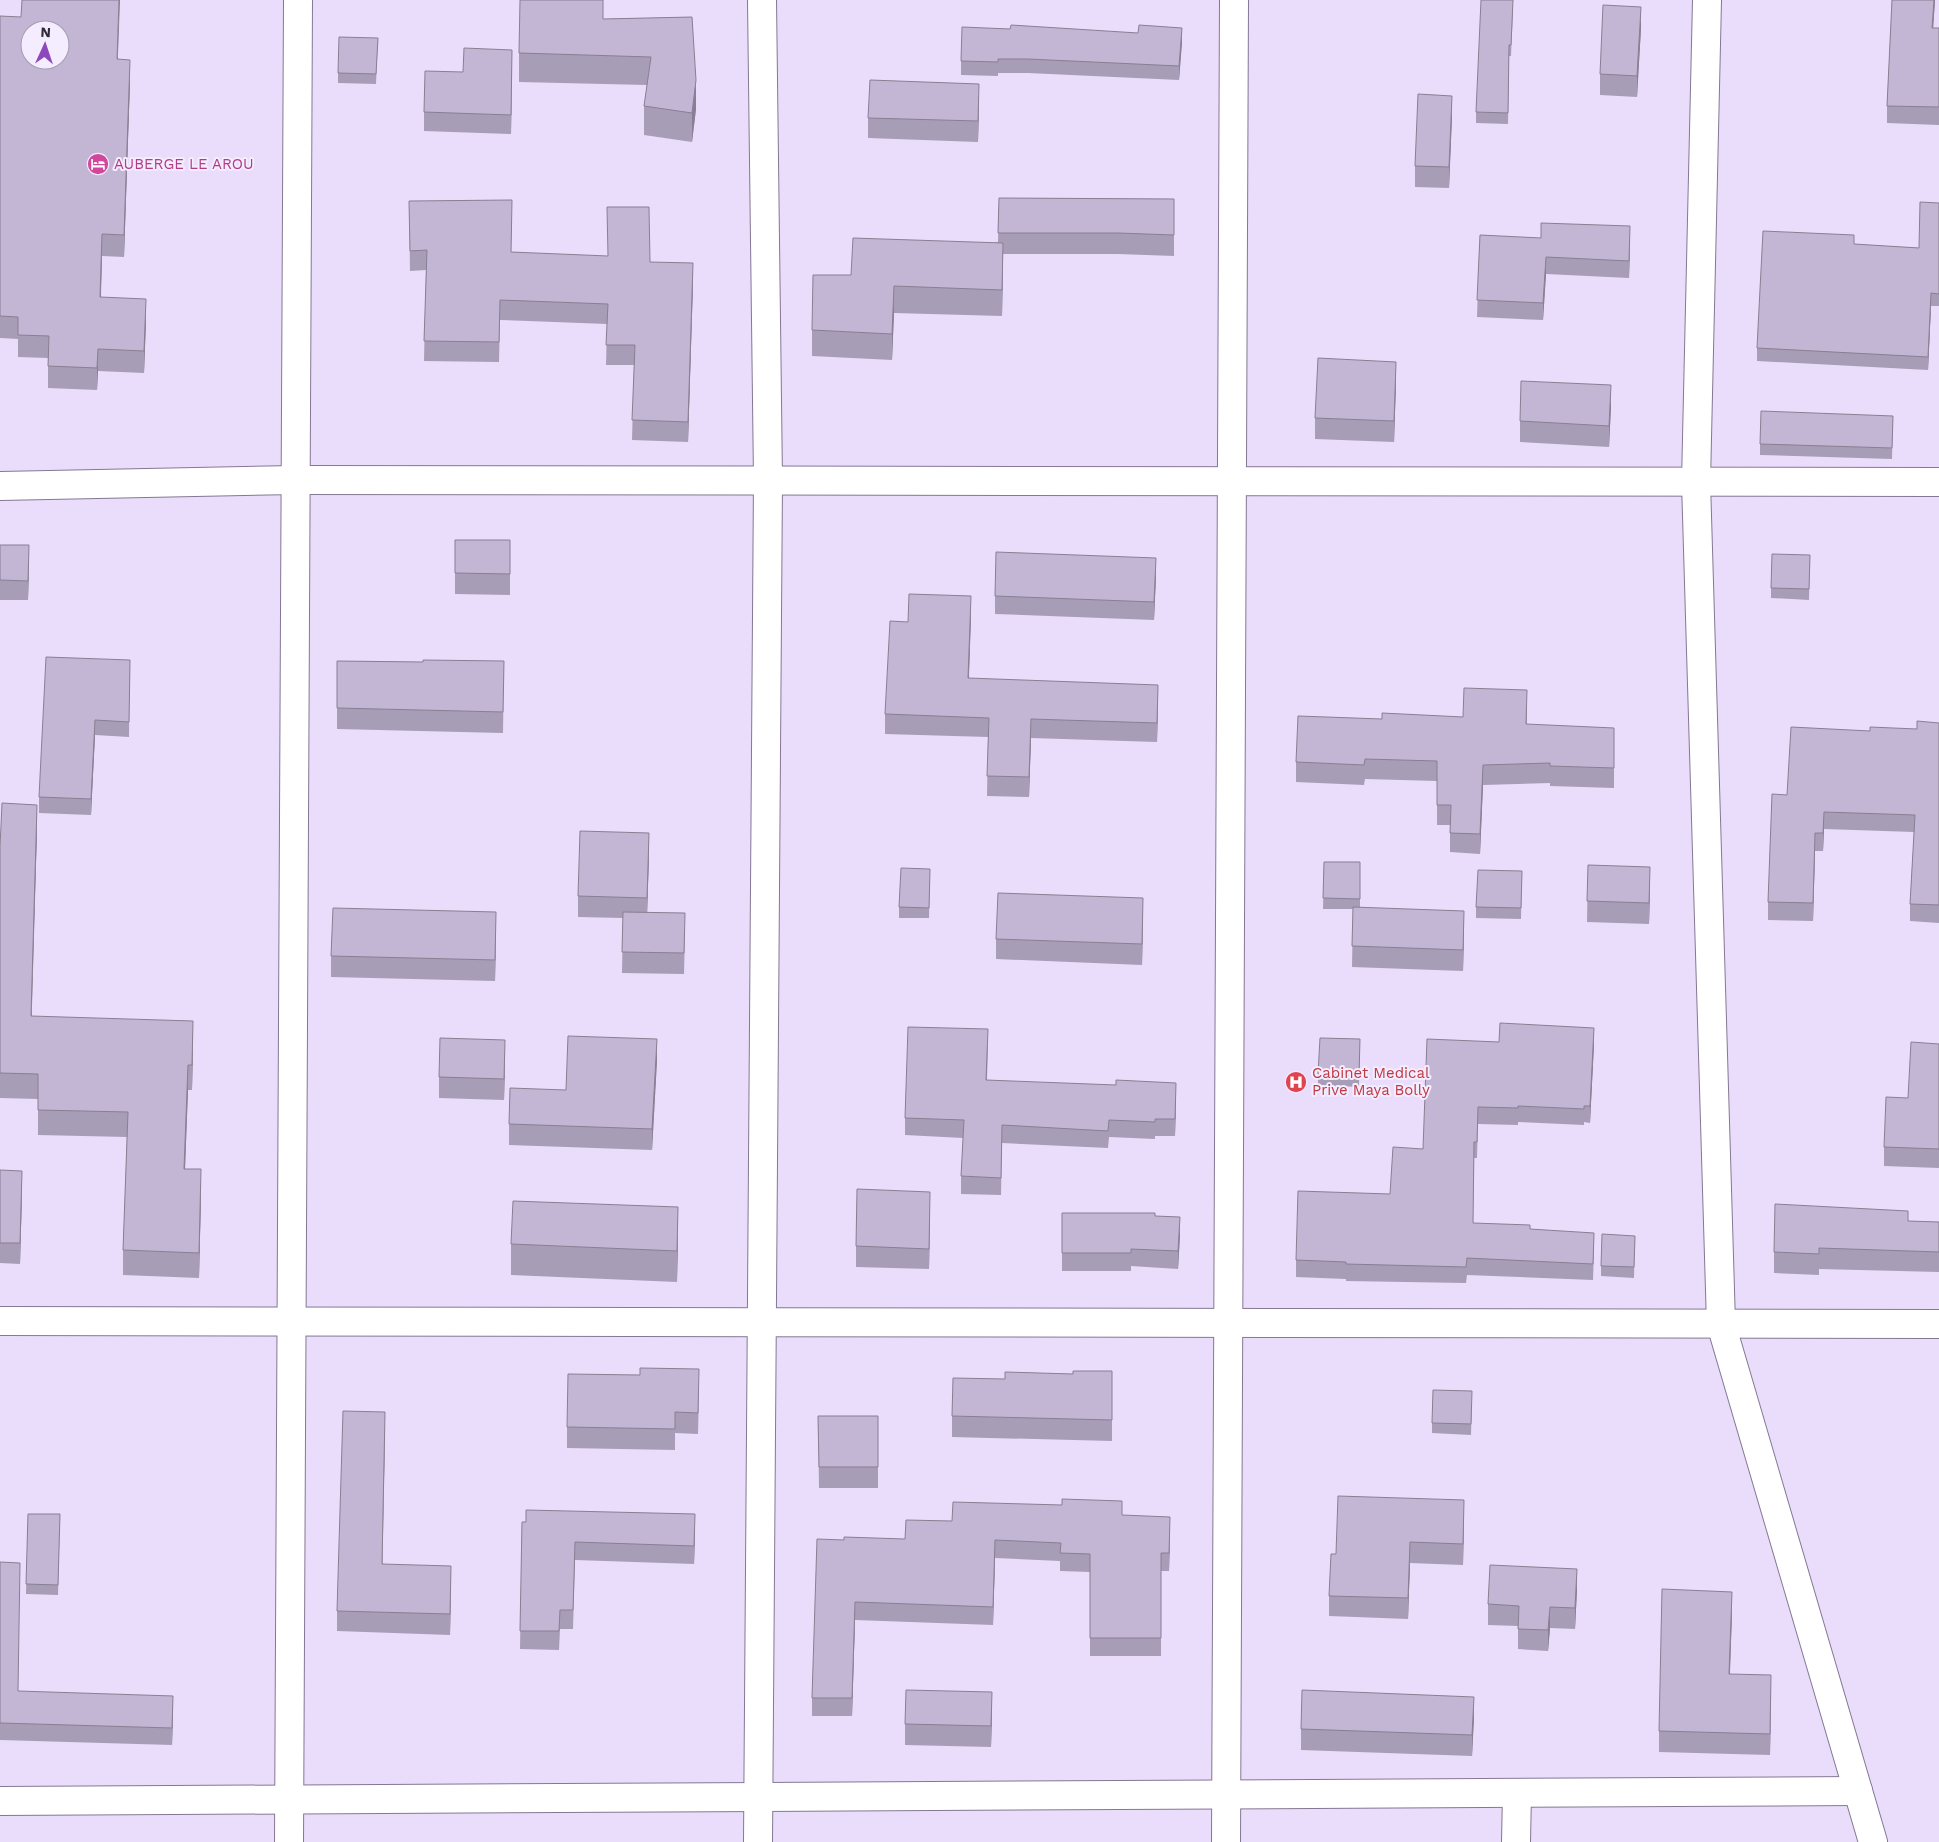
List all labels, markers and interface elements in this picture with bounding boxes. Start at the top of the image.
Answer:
north arrow [20,20,70,70]
text: N [40,24,51,40]
hotel icon: AUBERGE LE AROU [86,152,110,176]
place label: AUBERGE LE AROU [114,155,254,173]
place label: Cabinet Medical Prive Maya Bolly [1312,1064,1430,1099]
hospital icon: Cabinet Medical Prive Maya Bolly [1284,1070,1308,1094]

